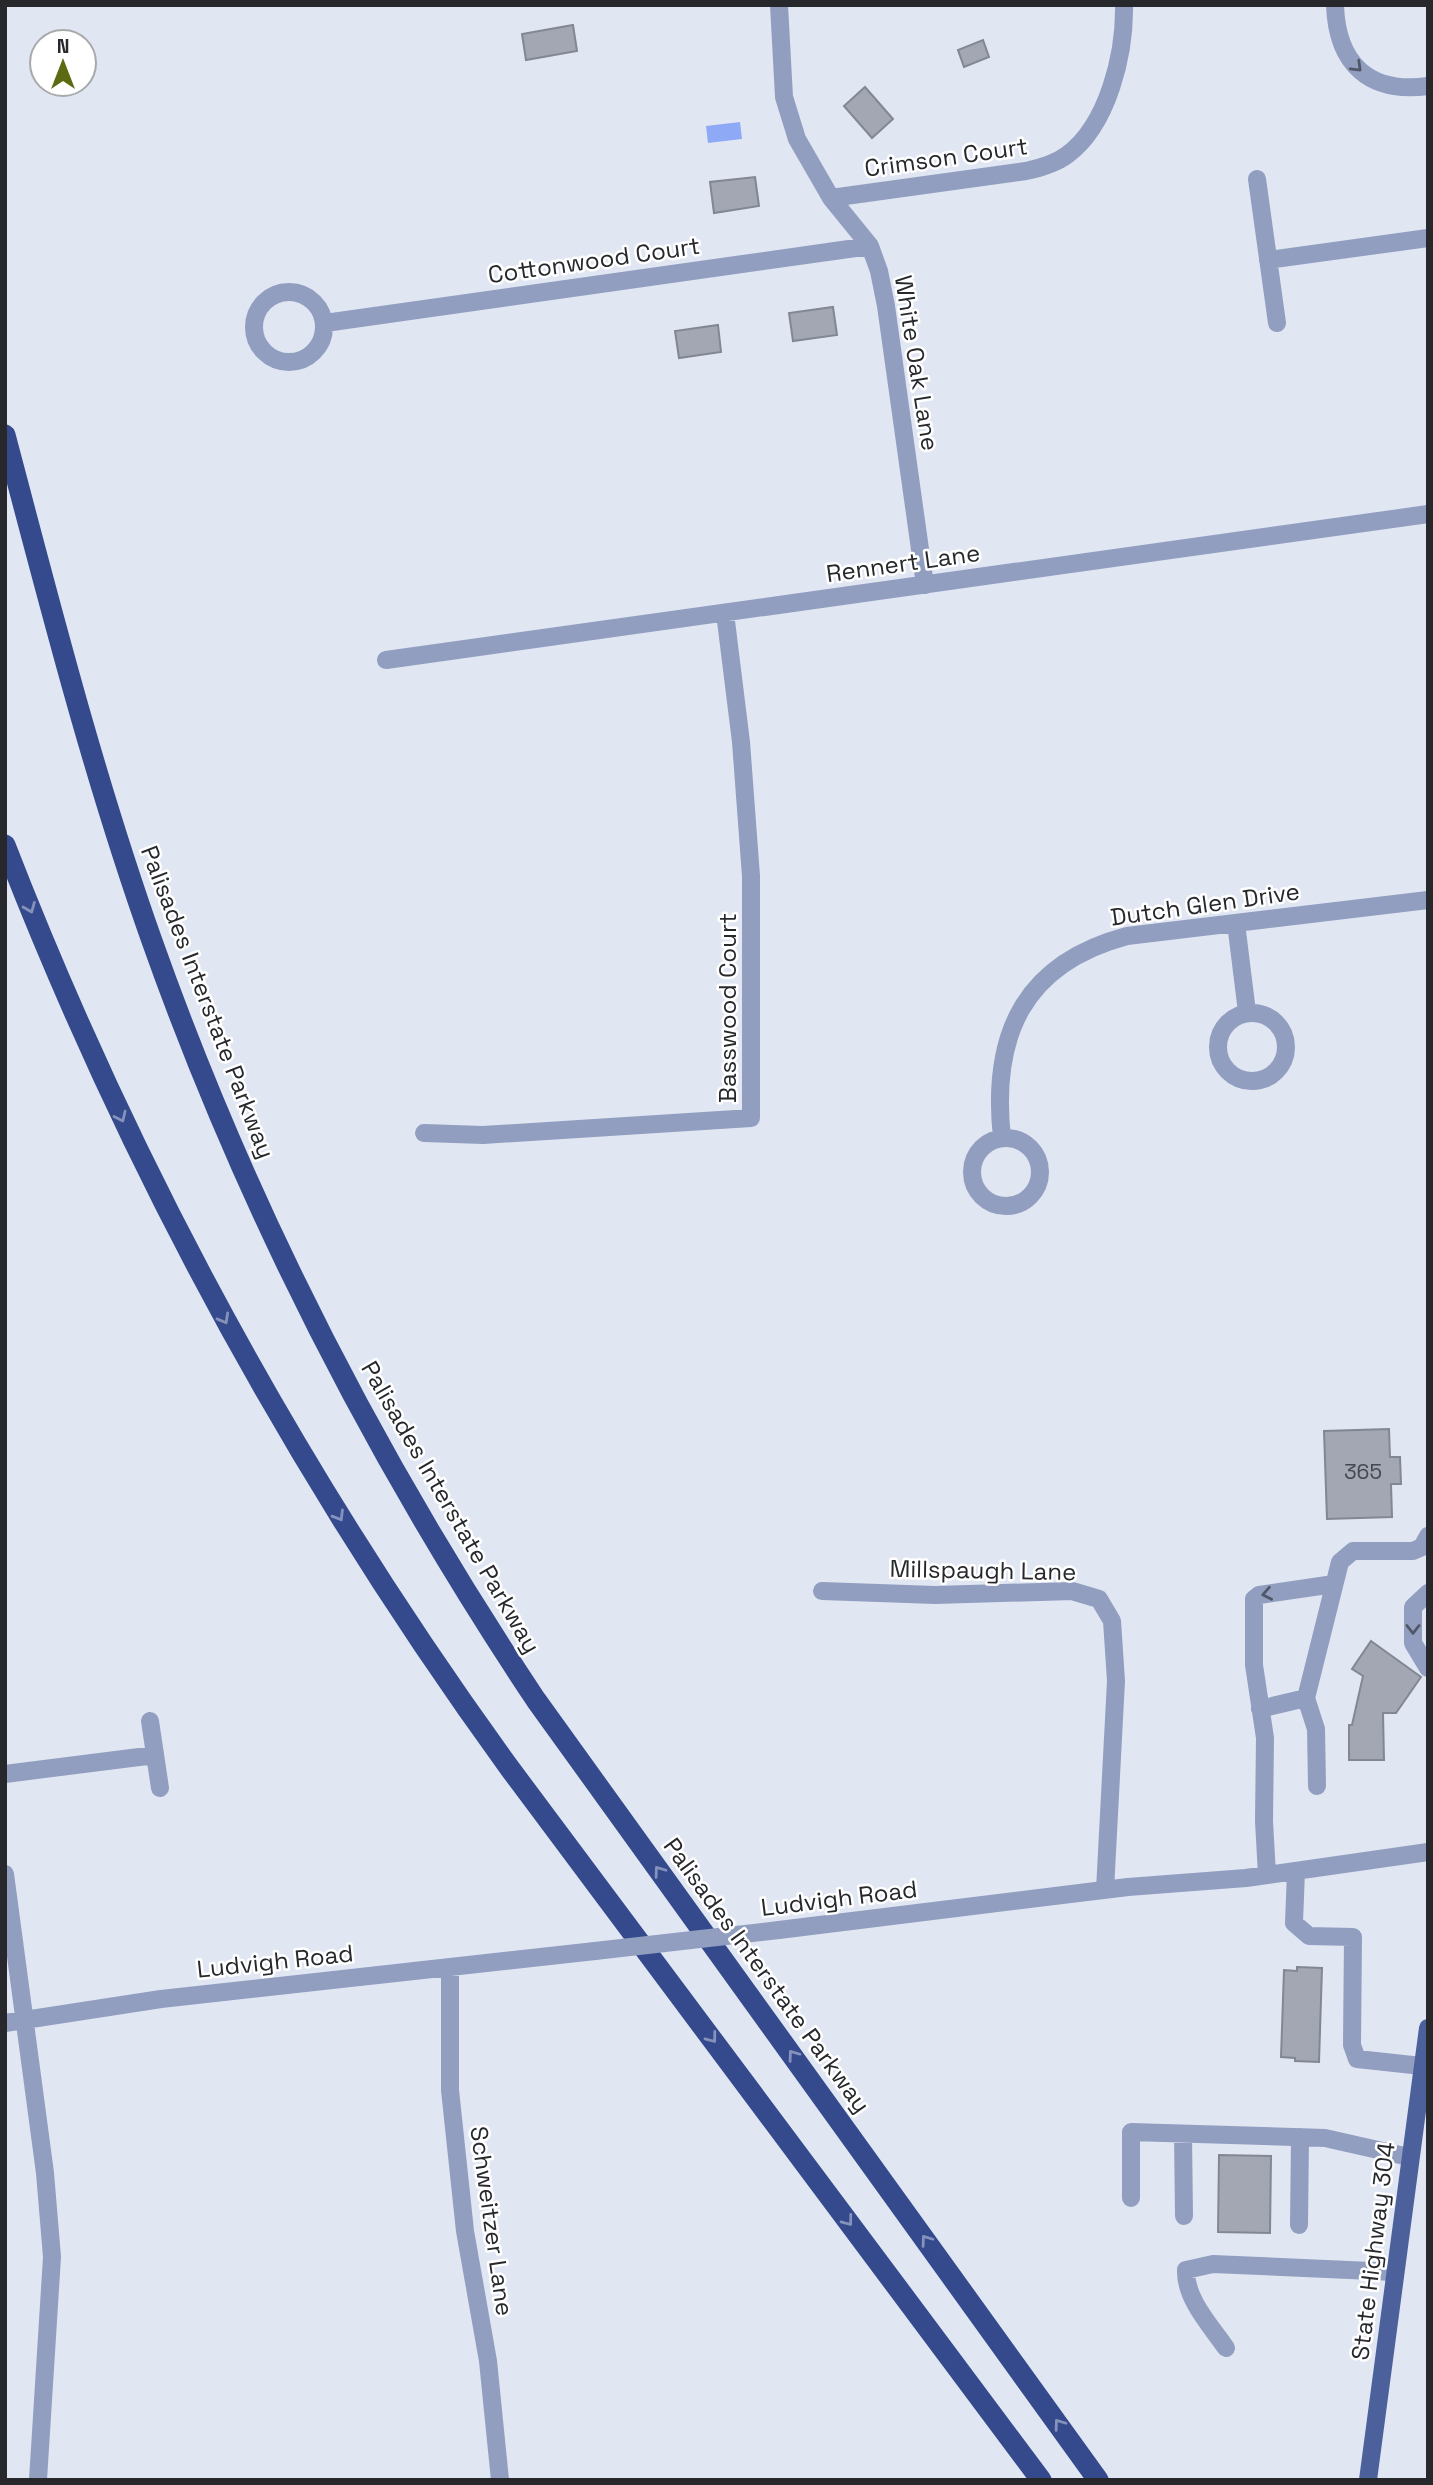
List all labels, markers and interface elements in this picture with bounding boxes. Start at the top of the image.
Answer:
north arrow [28,28,98,98]
text: N [57,34,69,59]
one-way arrow [1349,59,1362,72]
street label: Crimson Court [862,130,1030,184]
street label: Cottonwood Court [486,230,702,290]
street label: White Oak Lane [888,273,946,453]
street label: Rennert Lane [824,537,982,589]
street label: Palisades Interstate Parkway [134,841,282,1163]
street label: Dutch Glen Drive [1108,875,1302,933]
one-way arrow [22,901,36,914]
street label: Basswood Court [712,913,743,1103]
one-way arrow [113,1110,127,1122]
one-way arrow [216,1312,230,1325]
street label: Palisades Interstate Parkway [354,1355,548,1659]
house number: 365 [1344,1458,1382,1485]
one-way arrow [330,1509,343,1522]
street label: Millspaugh Lane [889,1553,1077,1587]
one-way arrow [1261,1586,1273,1601]
one-way arrow [1405,1624,1421,1635]
street label: Palisades Interstate Parkway [657,1831,877,2119]
one-way arrow [655,1866,667,1879]
street label: Ludvigh Road [759,1873,919,1923]
street label: Ludvigh Road [195,1937,355,1985]
one-way arrow [703,2031,716,2043]
one-way arrow [788,2050,801,2063]
street label: Schweitzer Lane [463,2124,521,2318]
street label: State Highway 304 [1344,2140,1402,2362]
one-way arrow [839,2213,852,2226]
one-way arrow [922,2235,934,2248]
one-way arrow [1055,2419,1067,2432]

